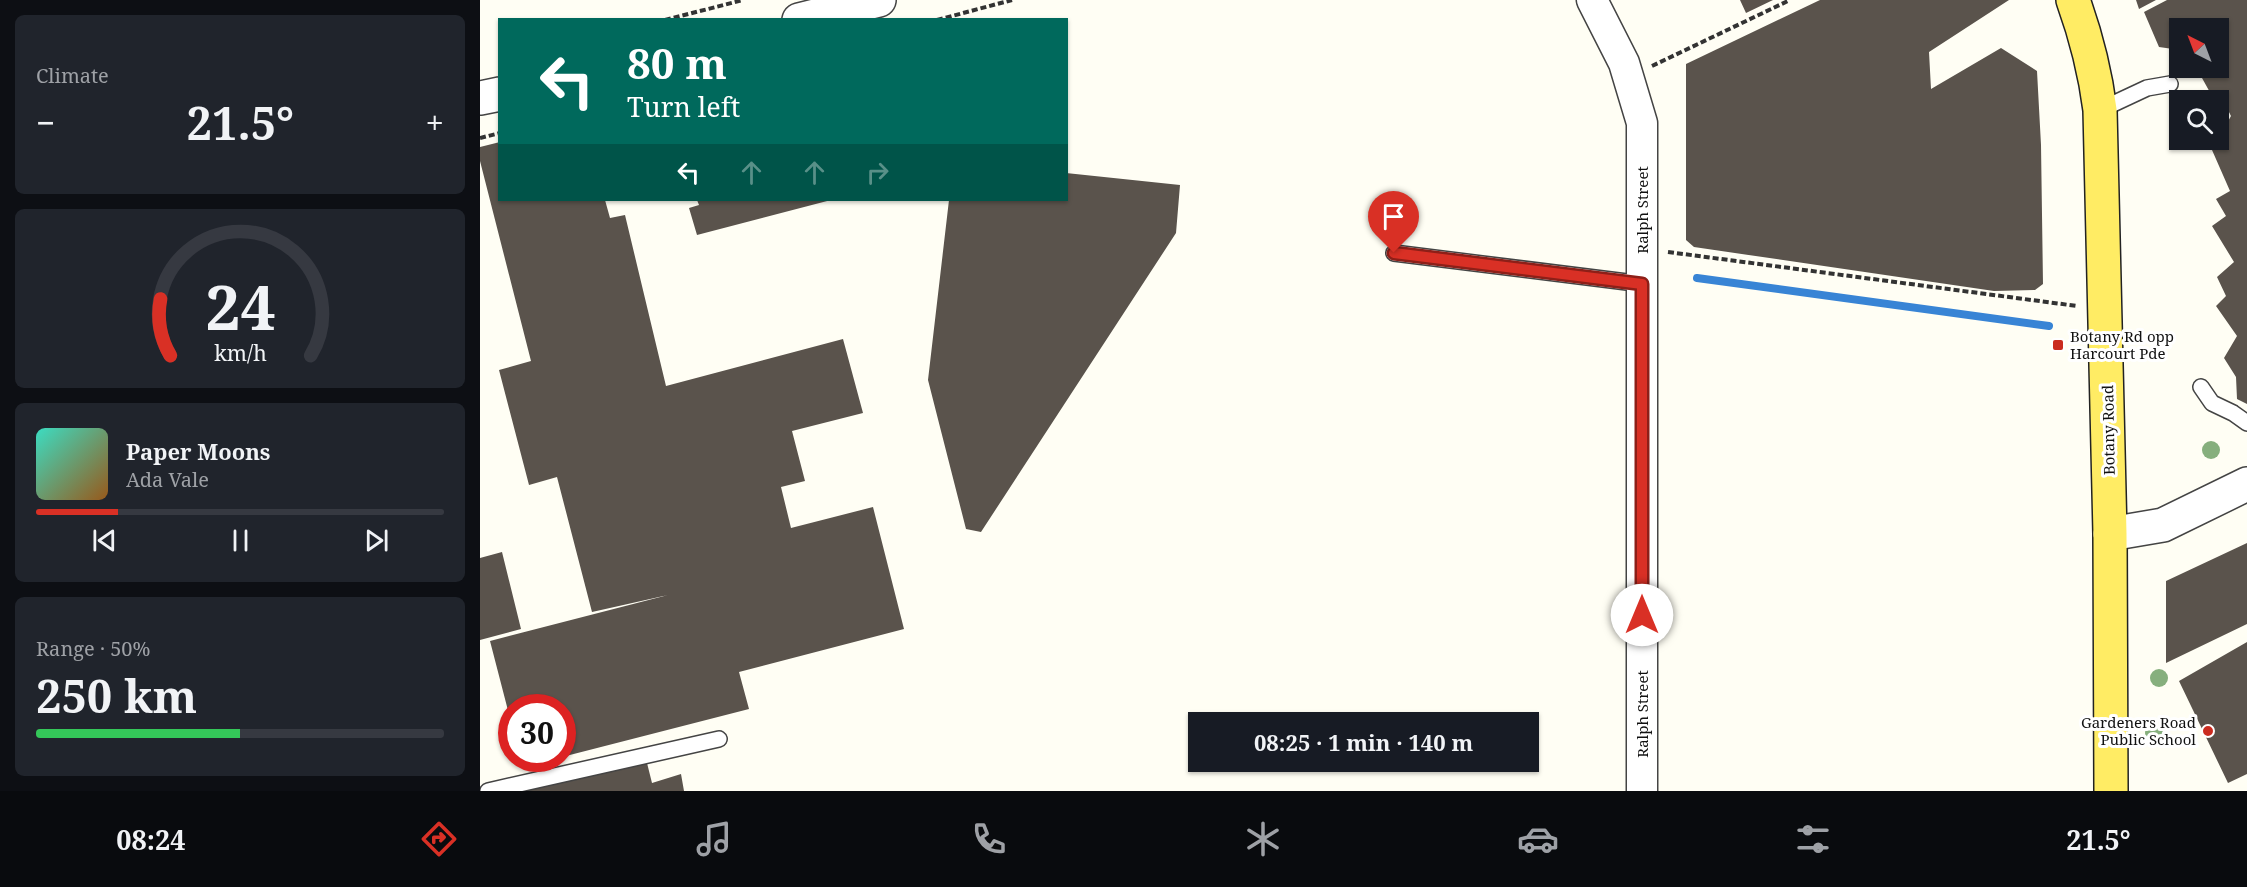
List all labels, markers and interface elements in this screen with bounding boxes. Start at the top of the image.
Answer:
north arrow [2169,18,2229,78]
map controls [2169,18,2229,150]
text: 80 m [627,34,727,91]
icon: left [528,42,606,120]
text: Climate [36,62,109,89]
text: Turn left [627,88,740,125]
button: search [2169,90,2229,150]
text: 21.5° [187,92,294,153]
text: − [36,100,55,145]
text: + [426,100,444,145]
icon: left [672,156,705,189]
icon: ahead [735,156,768,189]
icon: ahead [798,156,831,189]
icon: right [861,156,894,189]
street label: Ralph Street [1632,166,1652,254]
pin [1368,191,1419,253]
icon: arrive [1377,200,1410,233]
text: 24 [205,263,275,348]
place label: Botany Rd opp Harcourt Pde [2070,326,2174,363]
text: km/h [214,338,267,367]
marker: Botany Rd opp Harcourt Pde [2051,338,2065,352]
street label: Botany Road [2097,385,2119,475]
text: Paper Moons [126,436,270,466]
text: Ada Vale [126,466,209,493]
icon: previous [88,524,121,557]
icon: pause [224,524,257,557]
icon: next [360,524,393,557]
position arrow [1610,583,1674,647]
text: Range · 50% [36,635,150,662]
text: 250 km [36,665,197,726]
street label: Ralph Street [1632,670,1652,758]
speed limit sign: 30 [498,694,576,772]
place label: Gardeners Road Public School [2081,712,2196,749]
marker: Gardeners Road Public School [2201,724,2215,738]
text: 08:25 · 1 min · 140 m [1254,727,1473,757]
icon: directions [418,818,460,860]
icon: music [693,818,735,860]
icon: phone [968,818,1010,860]
icon: climate [1242,818,1284,860]
icon: car [1517,818,1559,860]
icon: filters [1792,818,1834,860]
text: 08:24 [116,821,186,858]
text: 21.5° [2066,821,2131,858]

